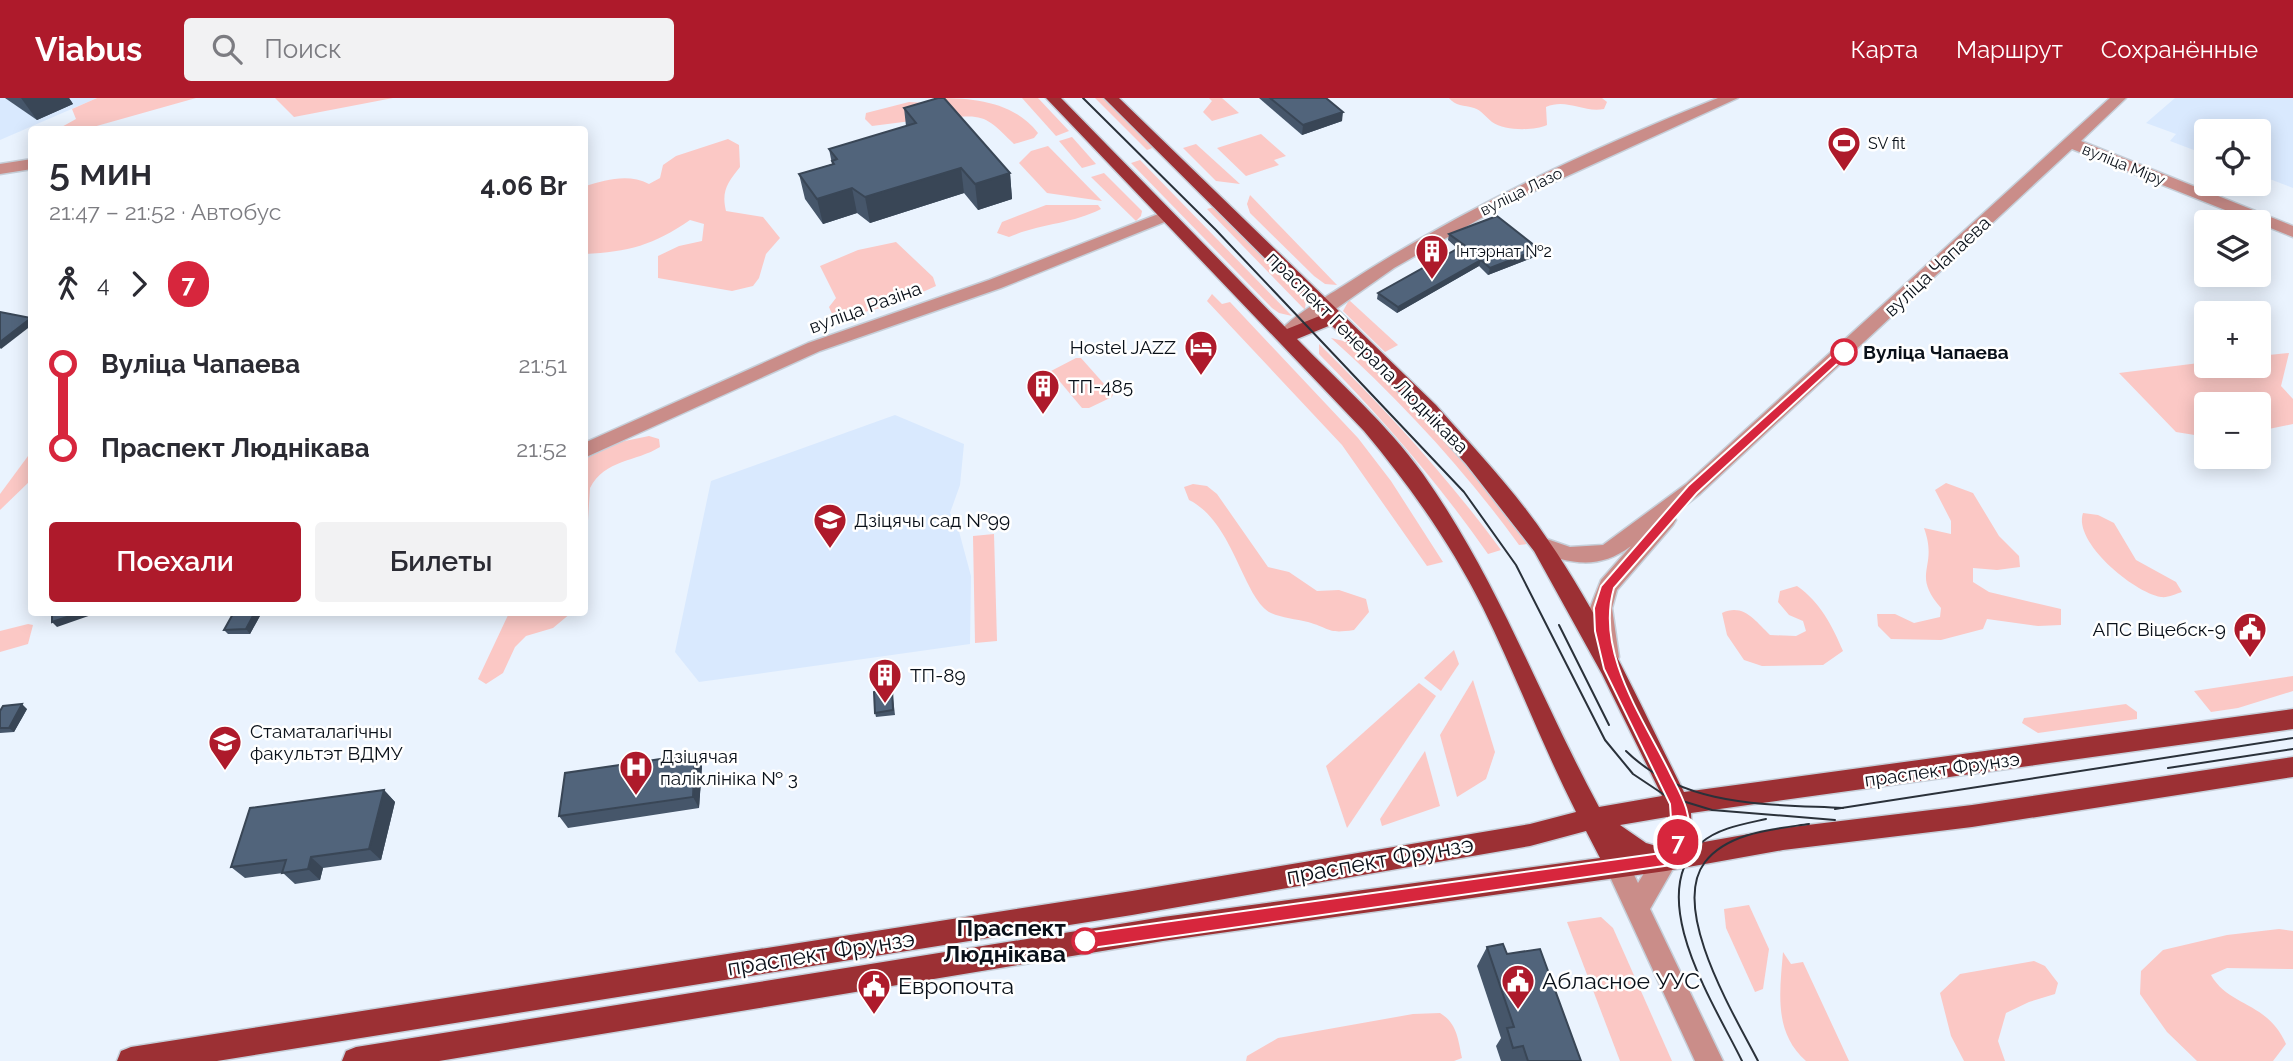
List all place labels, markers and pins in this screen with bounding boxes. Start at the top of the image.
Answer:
sports icon: SV fit [1825,124,1863,173]
place label: SV fit [1868,134,1906,153]
building icon: Інтэрнат №2 [1413,232,1451,281]
place label: Інтэрнат №2 [1456,242,1552,261]
hotel icon: Hostel JAZZ [1182,328,1220,377]
place label: Hostel JAZZ [1070,336,1176,358]
marker: Вуліца Чапаева [1831,339,1857,365]
place label: Вуліца Чапаева [1863,341,2009,363]
building icon: ТП-485 [1024,367,1062,416]
place label: ТП-485 [1068,375,1133,397]
school or university icon: Дзіцячы сад №99 [811,501,849,550]
place label: Дзіцячы сад №99 [854,509,1010,531]
public building icon: АПС Віцебск-9 [2231,610,2269,659]
place label: АПС Віцебск-9 [2093,618,2226,640]
building icon: ТП-89 [866,656,904,705]
place label: ТП-89 [910,664,966,686]
place label: Стаматалагічны факультэт ВДМУ [250,720,403,764]
school or university icon: Стаматалагічны факультэт ВДМУ [206,723,244,772]
place label: Дзіцячая паліклініка № 3 [660,745,798,789]
hospital icon: Дзіцячая паліклініка № 3 [617,748,655,797]
place label: Праспект Люднікава [943,914,1067,967]
marker: Праспект Люднікава [1072,928,1098,954]
public building icon: Абласное УУС [1499,962,1537,1011]
public building icon: Европочта [855,967,893,1016]
place label: Абласное УУС [1542,967,1700,994]
place label: Европочта [898,972,1014,999]

